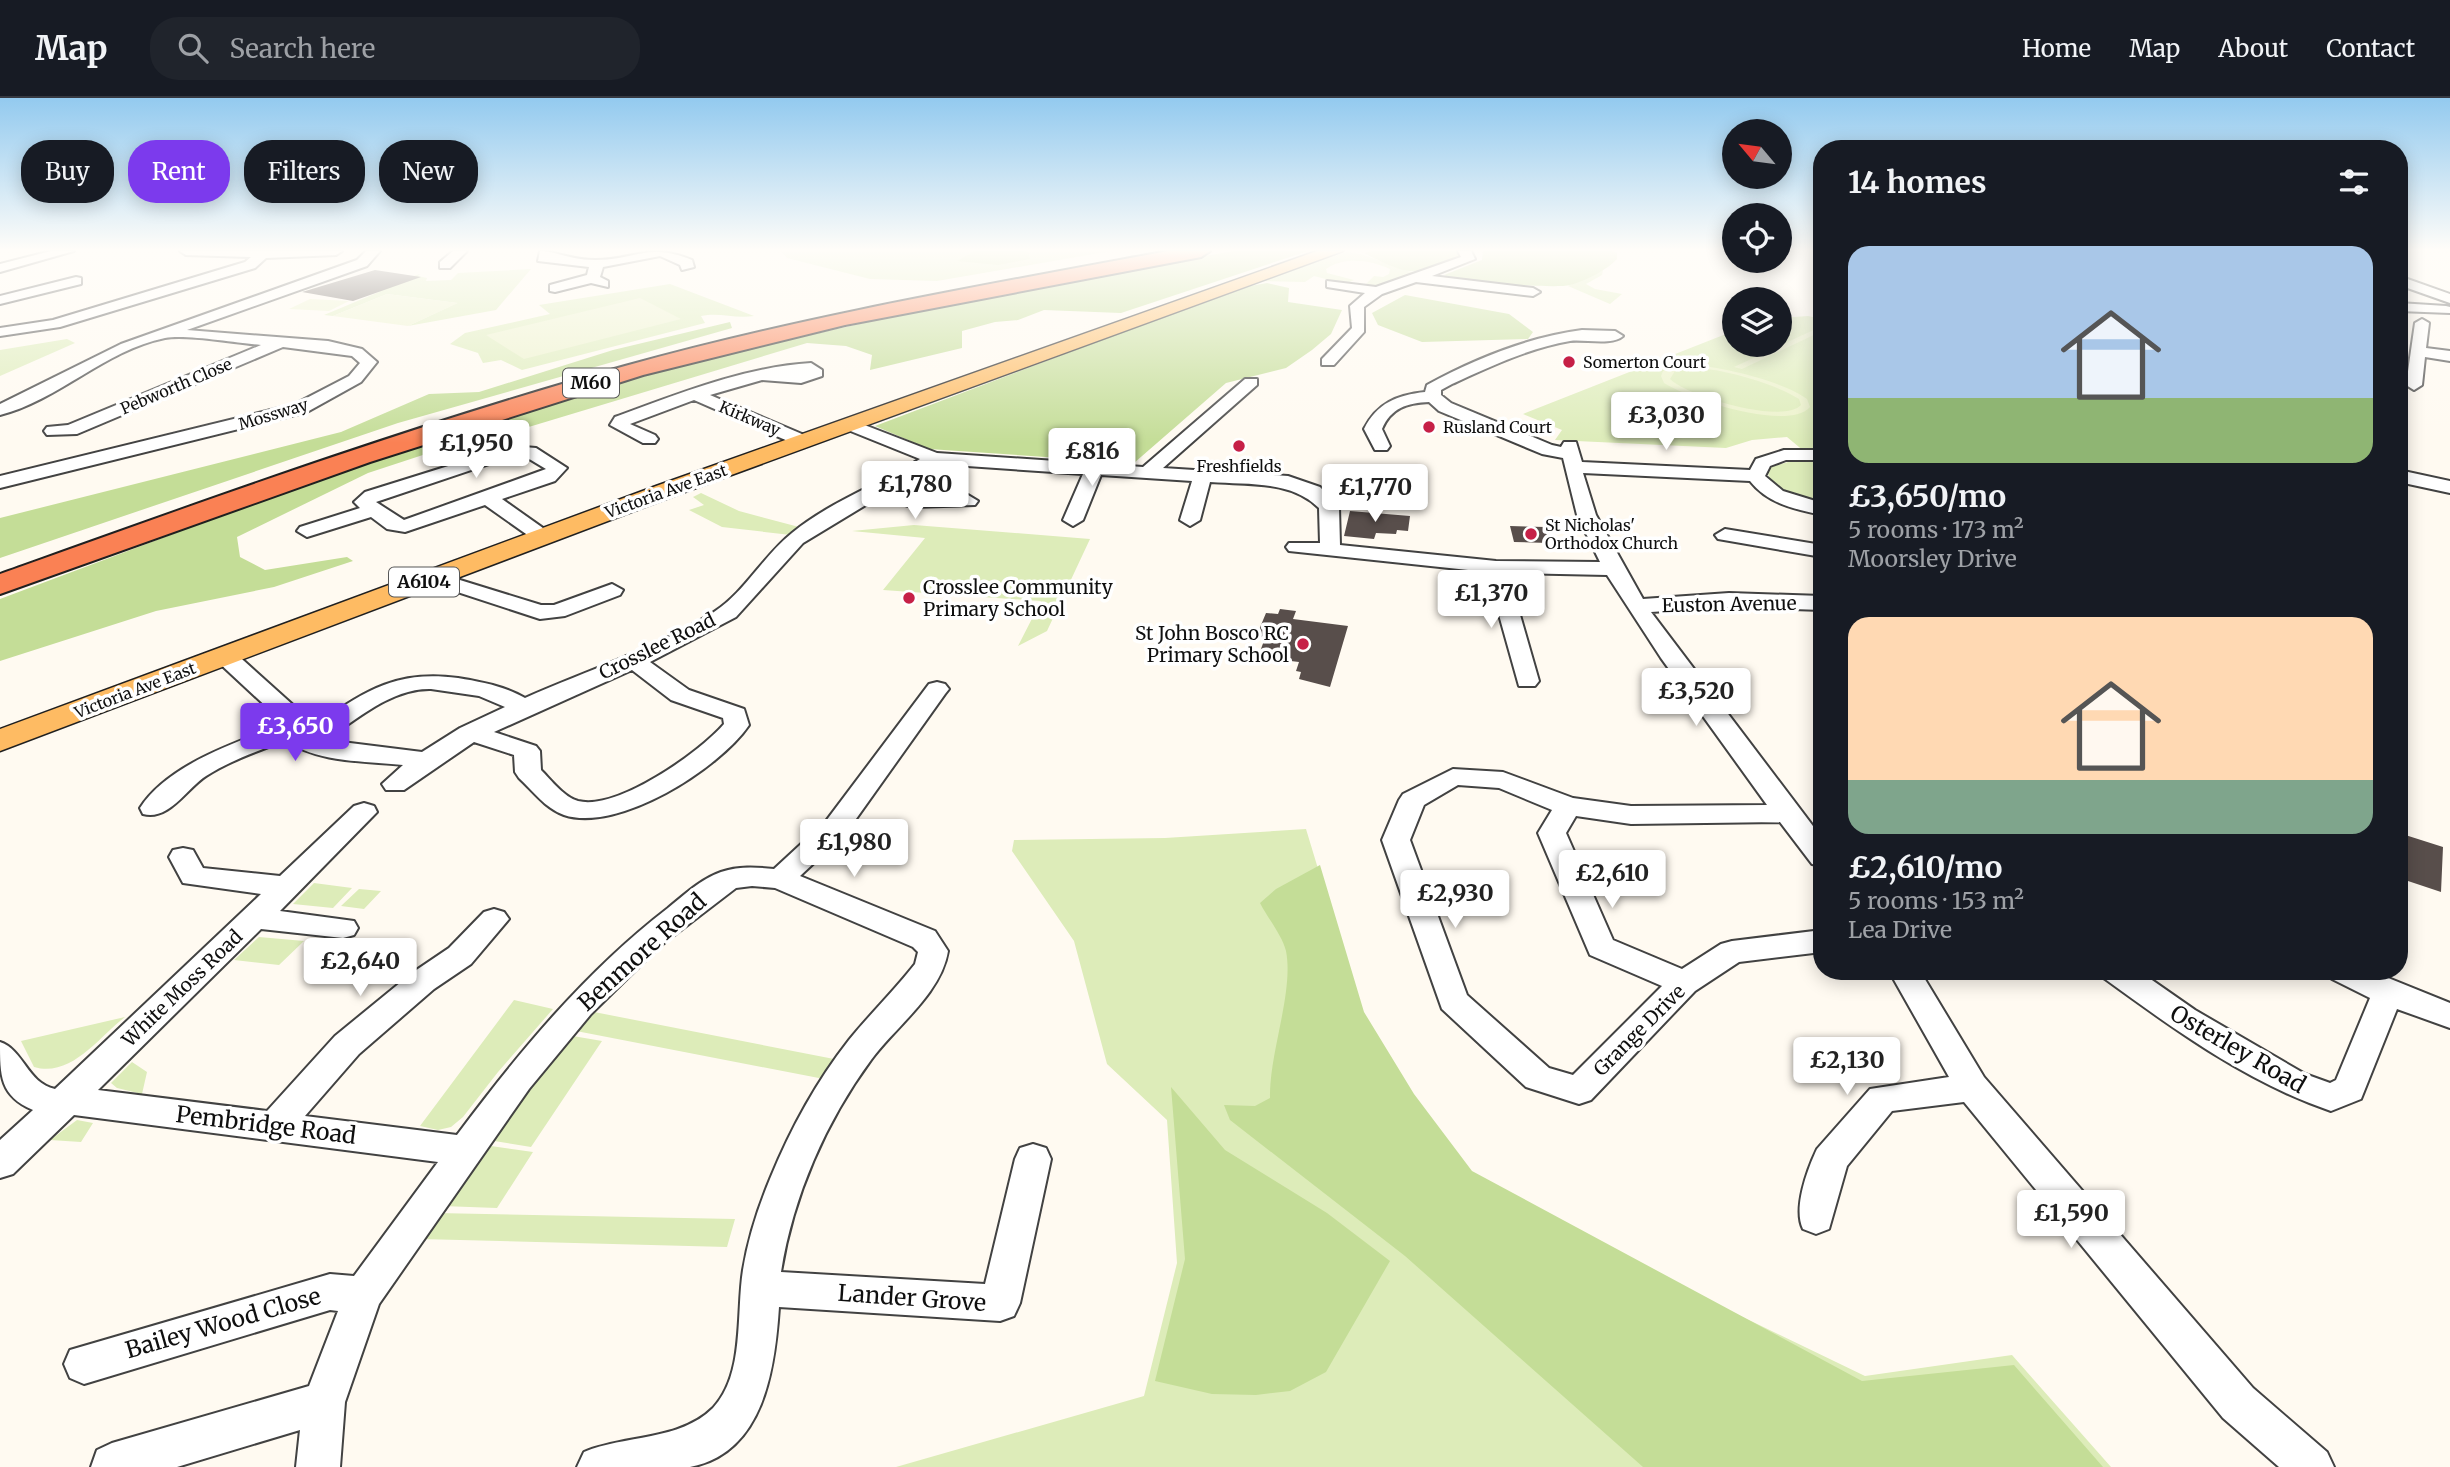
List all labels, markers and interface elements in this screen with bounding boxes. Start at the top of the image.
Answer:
search box [150,17,640,80]
text: Map [35,28,108,69]
icon: search [174,29,212,67]
text: Search here [230,32,375,65]
text: Home [2022,33,2091,64]
text: Map [2129,33,2180,64]
text: About [2218,33,2288,64]
text: Contact [2326,33,2415,64]
north arrow [1722,119,1792,189]
map controls [1722,119,1792,357]
chip: Buy [21,140,114,203]
chip: Rent [128,140,230,203]
chip: Filters [244,140,365,203]
chip: New [379,140,478,203]
text: 14 homes [1848,163,1986,201]
icon: filters [2335,163,2373,201]
button: locate [1722,203,1792,273]
button: layers [1722,287,1792,357]
icon: home [2048,292,2174,418]
place label: Somerton Court [1583,352,1707,372]
street label: Pebworth Close [117,353,235,419]
marker: Somerton Court [1561,354,1577,370]
road number: M60 [563,368,619,398]
pin: £3,030 [1609,392,1723,452]
street label: Mossway [236,394,311,434]
street label: Kirkway [716,396,784,440]
text: £3,030 [1627,400,1705,429]
place label: Rusland Court [1443,417,1553,437]
marker: Rusland Court [1421,419,1437,435]
pin: £1,950 [419,420,533,480]
text: £1,950 [439,428,513,457]
pin: £816 [1051,428,1133,488]
text: £816 [1064,436,1120,465]
marker: Freshfields [1231,438,1247,454]
place label: Freshfields [1197,456,1282,476]
street label: Victoria Ave East [601,459,731,523]
pin: £1,780 [858,462,972,521]
pin: £1,770 [1318,464,1432,524]
text: £1,780 [878,469,952,498]
text: £1,770 [1338,472,1412,501]
text: £3,650/mo [1848,477,2006,515]
place label: St Nicholas' Orthodox Church [1545,515,1678,553]
text: 5 rooms · 173 m² [1848,515,2024,544]
marker: St Nicholas' Orthodox Church [1523,526,1539,542]
text: Moorsley Drive [1848,544,2017,573]
road number: A6104 [389,568,459,596]
pin: £1,370 [1434,570,1548,630]
place label: Crosslee Community Primary School [923,575,1113,621]
text: £1,370 [1454,578,1528,607]
marker: Crosslee Community Primary School [901,590,917,606]
street label: Euston Avenue [1661,591,1797,617]
street label: Crosslee Road [595,608,719,684]
place label: St John Bosco RC Primary School [1135,621,1289,667]
marker: St John Bosco RC Primary School [1295,636,1311,652]
street label: Victoria Ave East [70,657,199,723]
icon: home [2048,663,2174,789]
pin: £3,520 [1639,668,1753,728]
text: £3,520 [1658,676,1734,705]
pin: £3,650 [238,704,352,763]
text: £3,650 [256,711,334,740]
pin: £1,980 [797,820,911,879]
text: £1,980 [816,827,892,856]
text: £2,610/mo [1848,848,2003,886]
pin: £2,610 [1555,850,1669,910]
text: £2,610 [1575,858,1649,887]
pin: £2,930 [1398,870,1512,930]
text: £2,930 [1416,878,1494,907]
street label: Benmore Road [572,886,712,1017]
text: 5 rooms · 153 m² [1848,886,2024,915]
text: Lea Drive [1848,915,1952,944]
street label: White Moss Road [116,924,247,1052]
pin: £2,640 [303,939,417,998]
text: £2,640 [320,946,400,975]
street label: Grange Drive [1588,979,1690,1081]
street label: Osterley Road [2165,998,2311,1099]
pin: £2,130 [1790,1038,1904,1097]
text: £2,130 [1809,1045,1885,1074]
street label: Pembridge Road [174,1099,358,1150]
pin: £1,590 [2014,1190,2128,1250]
text: £1,590 [2033,1198,2109,1227]
street label: Lander Grove [837,1278,987,1317]
street label: Bailey Wood Close [122,1281,324,1364]

